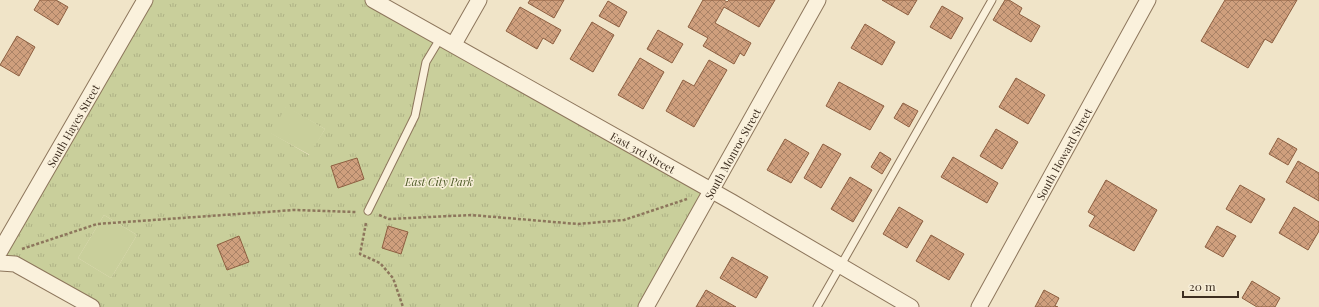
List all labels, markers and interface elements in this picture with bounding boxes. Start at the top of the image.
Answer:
street label: South Hayes Street [43,81,102,170]
street label: South Monroe Street [701,105,764,202]
street label: South Howard Street [1032,105,1095,202]
street label: East 3rd Street [608,128,678,176]
park label: East City Park [404,174,473,189]
scale bar [1183,273,1238,299]
text: 20 m [1189,278,1216,294]

